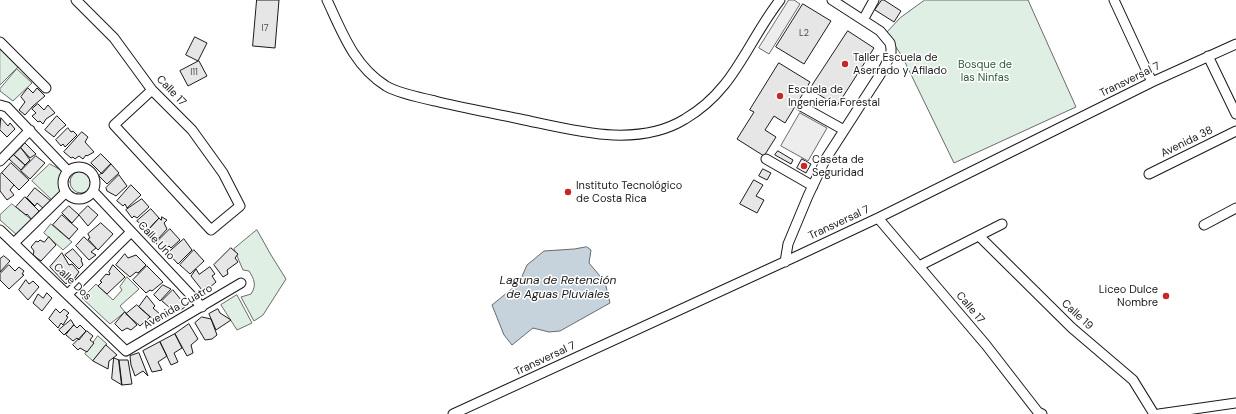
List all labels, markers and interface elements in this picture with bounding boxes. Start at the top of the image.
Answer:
house number: I7 [262,24,268,34]
house number: L2 [799,29,809,39]
place label: Taller Escuela de Aserrado y Afilado [853,51,947,77]
park label: Bosque de las Ninfas [958,58,1012,84]
marker: Taller Escuela de Aserrado y Afilado [840,59,850,69]
street label: Transversal 7 [1098,60,1162,100]
house number: I11 [190,68,198,78]
street label: Calle 17 [153,73,189,109]
place label: Escuela de Ingeniería Forestal [788,83,880,109]
marker: Escuela de Ingeniería Forestal [775,91,785,101]
street label: Avenida 38 [1159,124,1215,160]
place label: Caseta de Seguridad [812,153,864,179]
marker: Caseta de Seguridad [799,161,809,171]
place label: Instituto Tecnológico de Costa Rica [576,179,682,205]
marker: Instituto Tecnológico de Costa Rica [563,187,573,197]
street label: Transversal 7 [806,203,872,243]
street label: Calle Uno [135,219,177,263]
street label: Calle Dos [50,261,94,303]
water label: Laguna de Retención de Aguas Pluviales [500,274,616,302]
street label: Avenida Cuatro [141,282,215,332]
place label: Liceo Dulce Nombre [1099,283,1158,309]
street label: Calle 17 [953,289,987,327]
marker: Liceo Dulce Nombre [1161,291,1171,301]
street label: Calle 19 [1058,297,1096,333]
street label: Transversal 7 [512,339,578,379]

